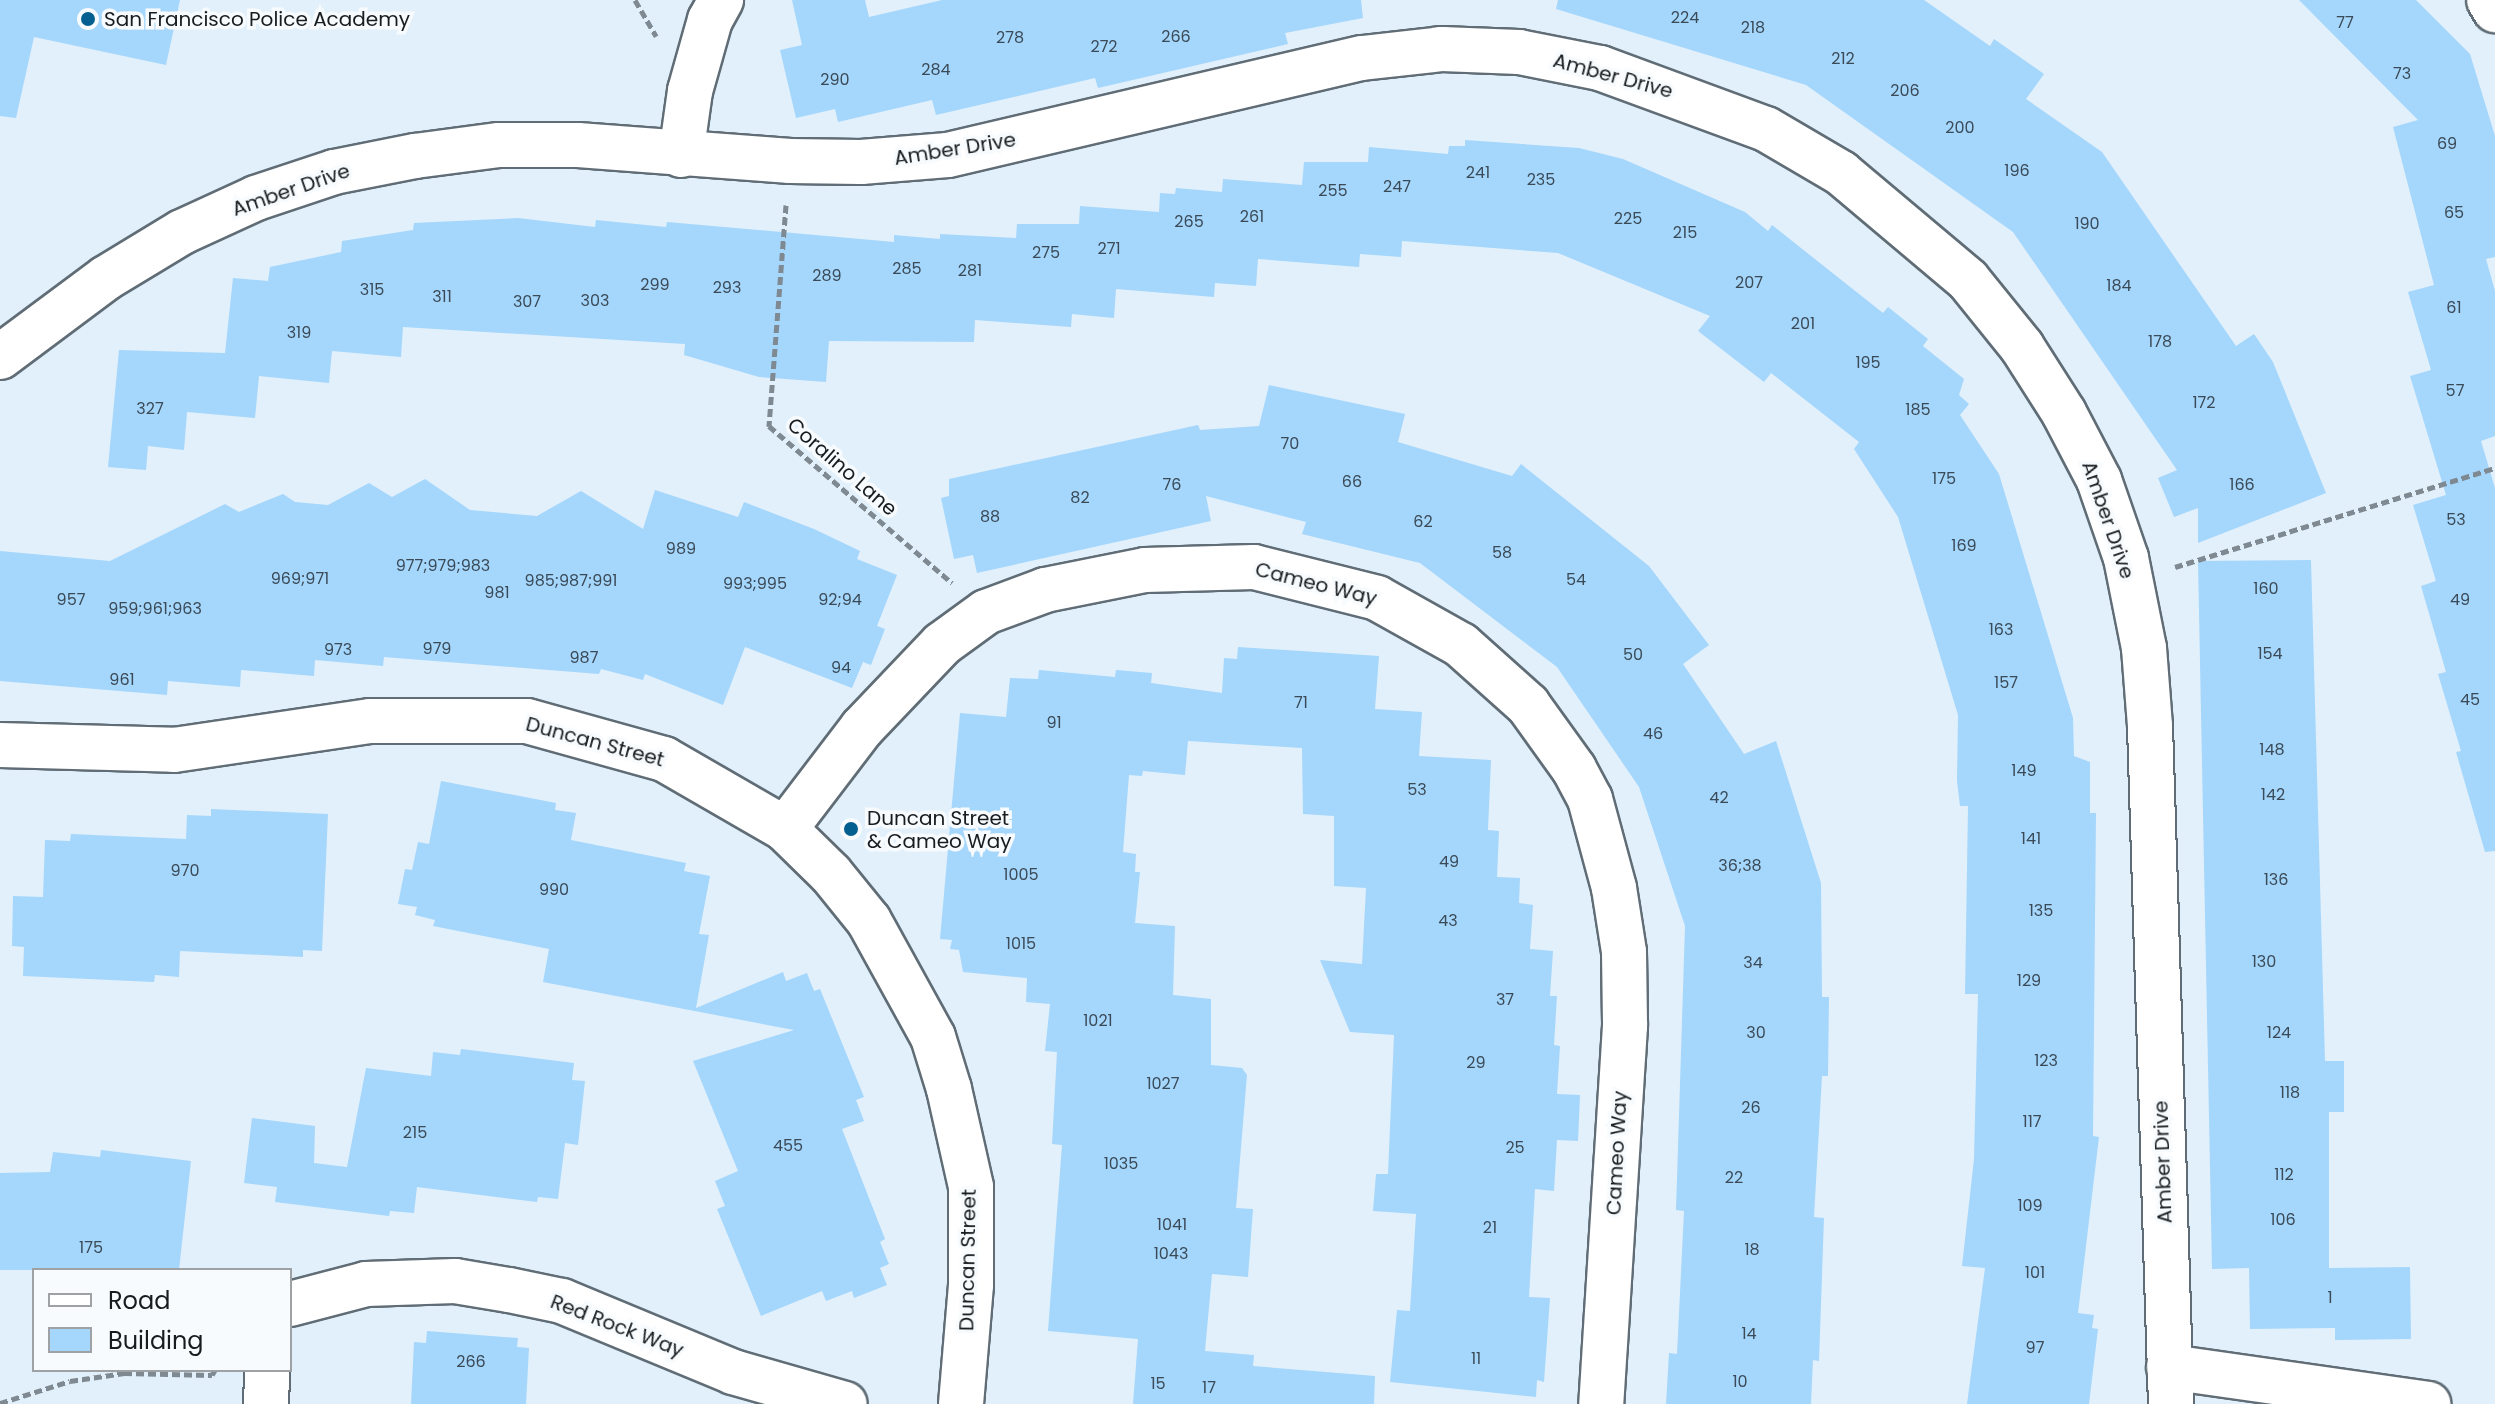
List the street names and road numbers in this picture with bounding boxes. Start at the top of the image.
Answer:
street label: Amber Drive [1551,48,1675,104]
street label: Amber Drive [892,128,1018,170]
street label: Amber Drive [229,159,353,221]
street label: Coralino Lane [782,413,902,521]
street label: Amber Drive [2077,458,2139,582]
street label: Cameo Way [1253,557,1379,611]
street label: Duncan Street [523,712,667,772]
street label: Cameo Way [1602,1090,1632,1216]
street label: Amber Drive [2149,1100,2177,1224]
street label: Duncan Street [955,1189,981,1331]
street label: Red Rock Way [547,1290,687,1362]

